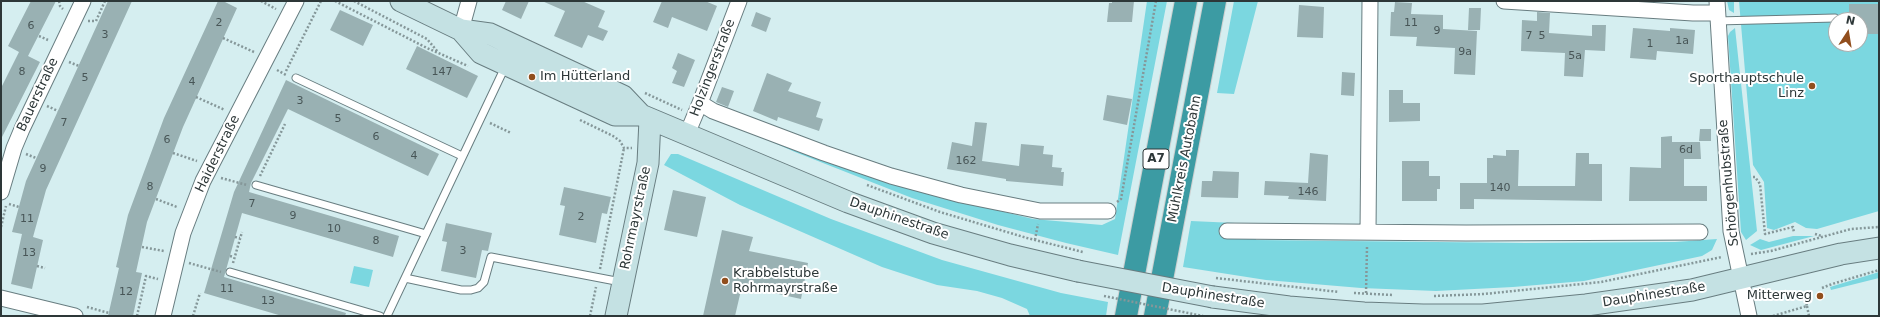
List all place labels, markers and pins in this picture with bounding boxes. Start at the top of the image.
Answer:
place label: Im Hütterland [540,69,630,85]
place label: Sporthauptschule Linz [1689,71,1804,102]
marker: Im Hütterland [527,72,537,82]
marker: Sporthauptschule Linz [1807,81,1817,91]
place label: Krabbelstube Rohrmayrstraße [733,266,838,297]
marker: Krabbelstube Rohrmayrstraße [720,276,730,286]
place label: Mitterweg [1747,288,1812,304]
marker: Mitterweg [1815,291,1825,301]

